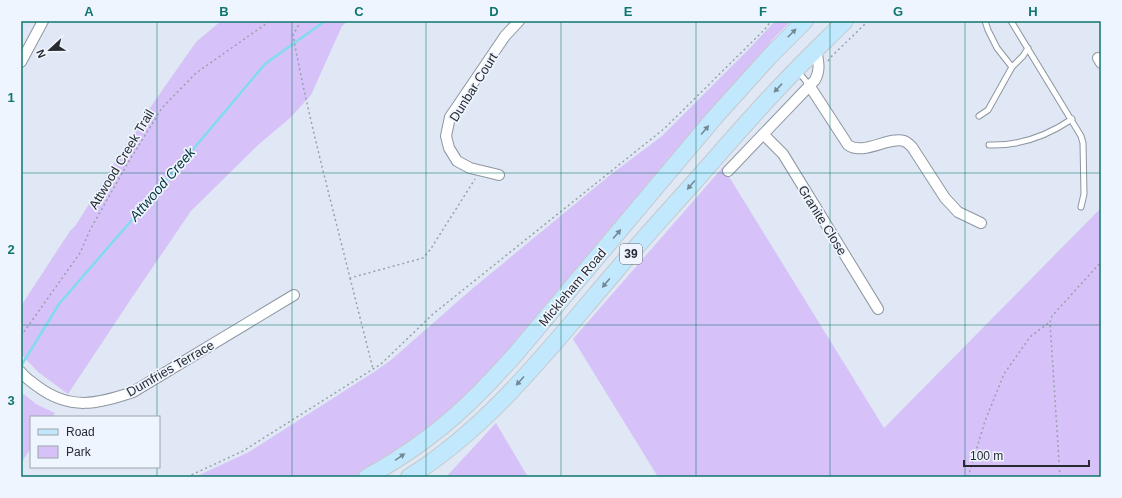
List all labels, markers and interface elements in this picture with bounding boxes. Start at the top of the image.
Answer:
text: A [84,4,94,19]
text: B [219,4,229,19]
text: C [354,4,364,19]
text: D [489,4,499,19]
text: E [624,4,633,19]
text: F [759,4,767,19]
text: G [893,4,903,19]
text: H [1028,4,1038,19]
one-way arrow [788,29,797,38]
north arrow [30,30,70,70]
text: N [34,48,48,60]
street label: Dunbar Court [446,50,501,124]
one-way arrow [773,83,783,93]
text: 1 [7,90,15,105]
street label: Attwood Creek Trail [86,107,157,212]
one-way arrow [701,124,710,135]
water label: Attwood Creek [125,143,199,225]
one-way arrow [687,180,696,190]
street label: Granite Close [795,183,850,258]
one-way arrow [612,230,621,239]
text: 2 [7,242,15,257]
road number: 39 [620,244,642,264]
street label: Mickleham Road [536,245,609,329]
one-way arrow [601,277,610,288]
street label: Dumfries Terrace [124,337,217,400]
one-way arrow [516,376,525,386]
text: 3 [7,393,15,408]
legend [30,416,160,468]
text: Road [66,425,95,439]
scale bar [964,442,1089,468]
text: Park [66,445,92,459]
text: 100 m [970,449,1003,463]
one-way arrow [395,453,406,461]

